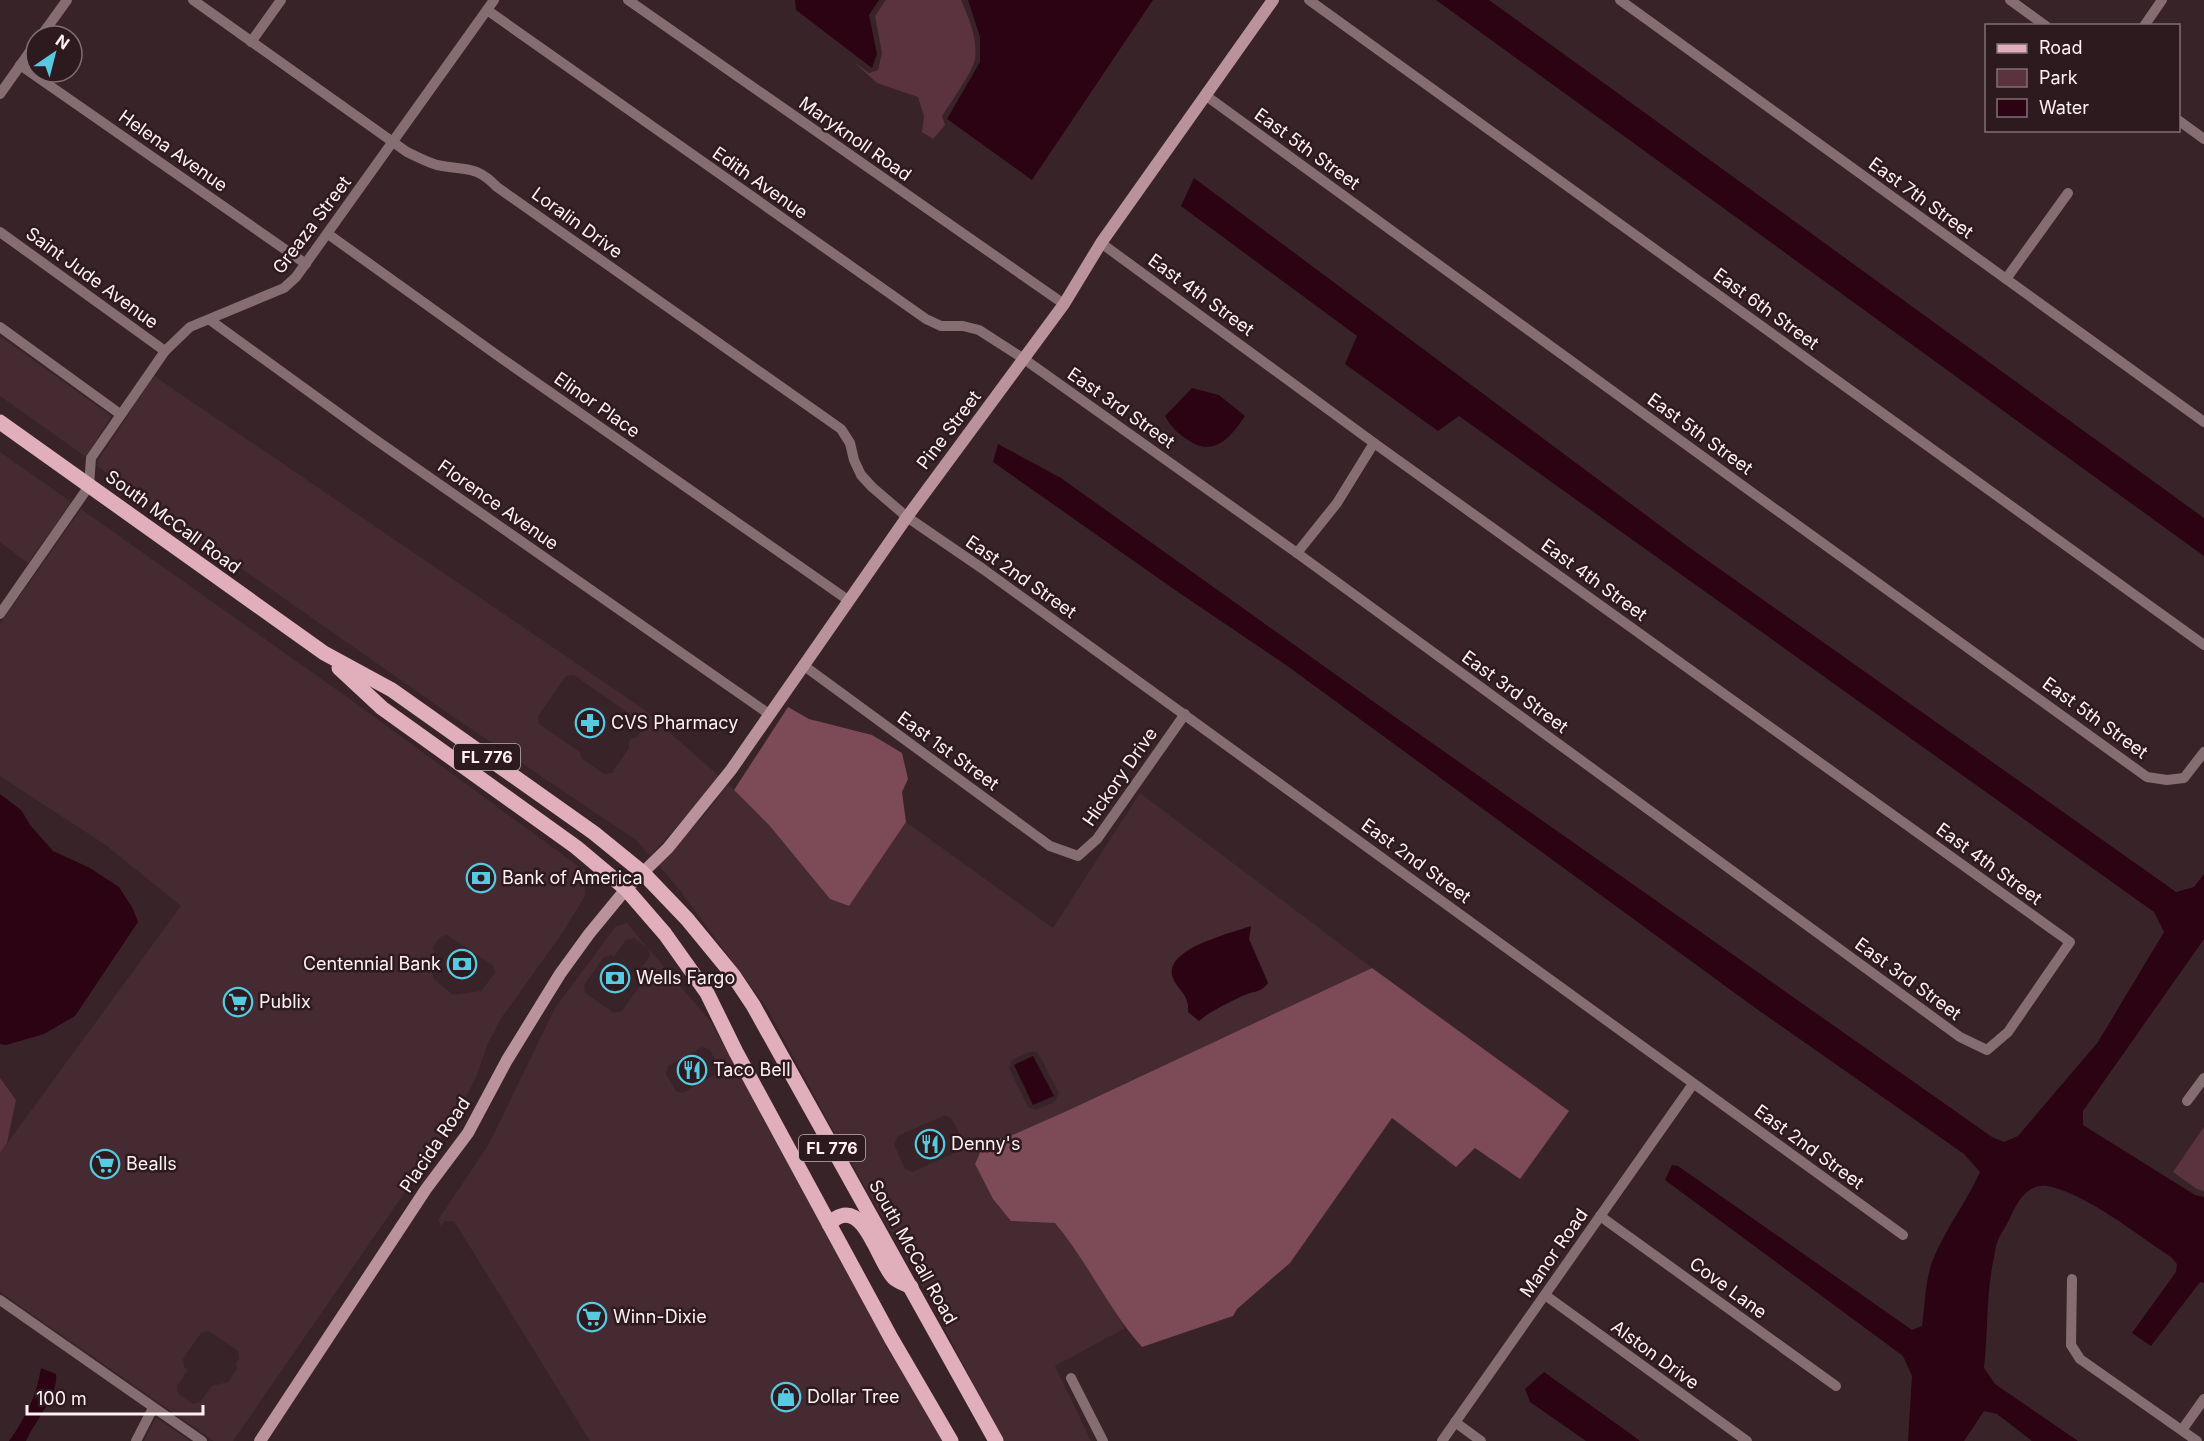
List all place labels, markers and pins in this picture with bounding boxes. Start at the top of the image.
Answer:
pharmacy icon: CVS Pharmacy [574,707,606,739]
place label: CVS Pharmacy [611,712,738,733]
bank icon: Bank of America [465,862,497,894]
place label: Bank of America [502,867,643,888]
bank icon: Centennial Bank [446,948,478,980]
place label: Centennial Bank [303,953,441,974]
bank icon: Wells Fargo [599,962,631,994]
place label: Wells Fargo [636,967,735,988]
supermarket icon: Publix [222,986,254,1018]
place label: Publix [259,991,311,1012]
restaurant icon: Taco Bell [676,1054,708,1086]
place label: Taco Bell [713,1059,791,1080]
restaurant icon: Denny's [914,1128,946,1160]
place label: Denny's [951,1133,1021,1154]
supermarket icon: Bealls [89,1148,121,1180]
place label: Bealls [126,1153,177,1174]
supermarket icon: Winn-Dixie [576,1301,608,1333]
place label: Winn-Dixie [613,1306,707,1327]
shop icon: Dollar Tree [770,1381,802,1413]
place label: Dollar Tree [807,1386,900,1407]

